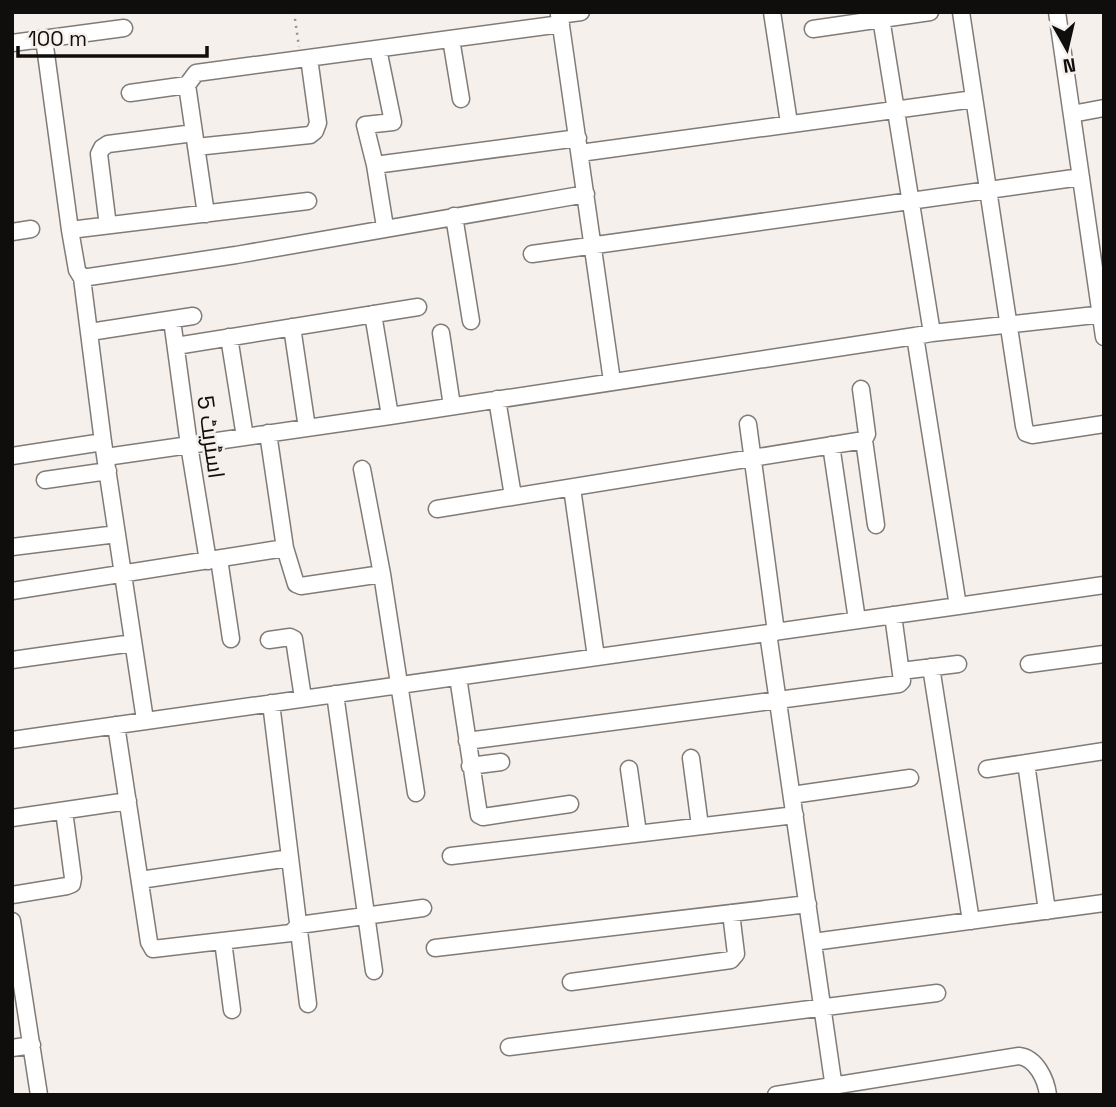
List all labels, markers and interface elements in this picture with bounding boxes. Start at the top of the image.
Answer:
scale bar [18,14,206,58]
north arrow [1032,14,1102,84]
text: 100 m [28,25,87,52]
text: N [1061,52,1077,79]
street label: اسٹریٹ 5 [190,394,232,480]

